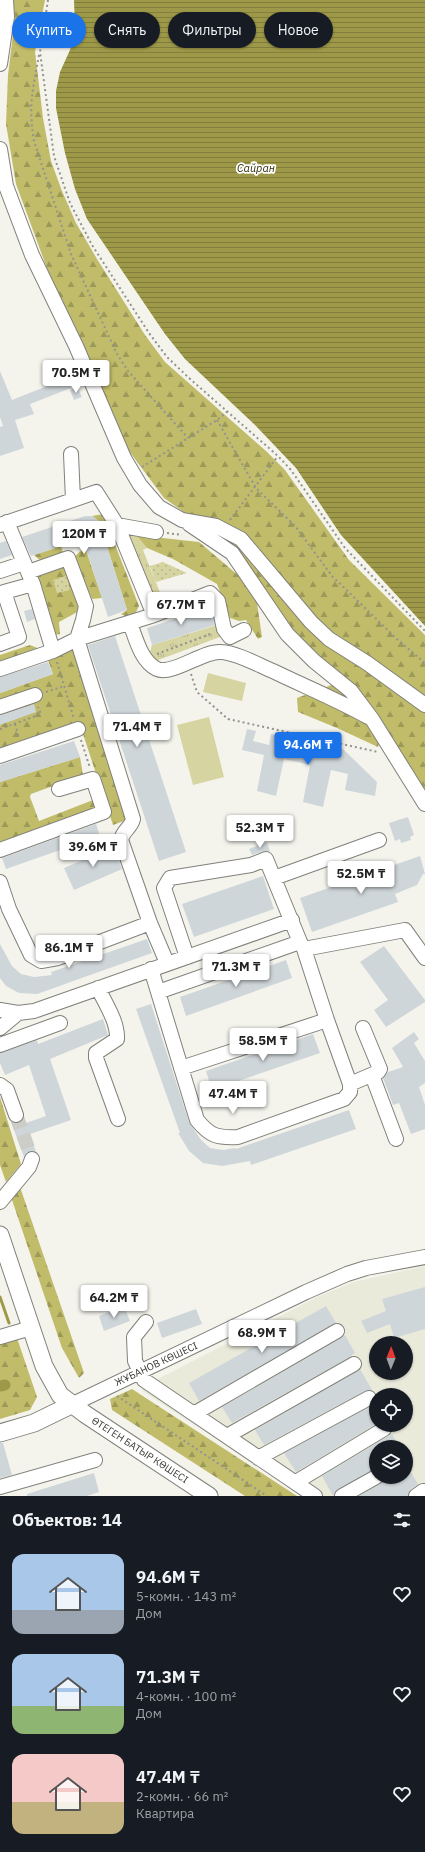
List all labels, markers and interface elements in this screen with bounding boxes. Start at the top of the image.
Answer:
chip: Купить [12,12,86,48]
chip: Снять [94,12,160,48]
chip: Фильтры [168,12,256,48]
chip: Новое [264,12,333,48]
water label: Сайран [237,161,275,175]
pin: 70.5M ₸ [39,360,113,394]
text: 70.5M ₸ [52,364,101,381]
pin: 120M ₸ [51,521,117,555]
text: 120M ₸ [62,525,106,542]
pin: 67.7M ₸ [144,592,218,626]
text: 67.7M ₸ [157,596,206,613]
pin: 71.4M ₸ [100,714,174,748]
text: 71.4M ₸ [113,718,162,735]
pin: 94.6M ₸ [271,732,345,766]
text: 94.6M ₸ [284,736,333,753]
pin: 52.3M ₸ [223,815,297,849]
text: 52.3M ₸ [236,819,285,836]
pin: 39.6M ₸ [56,834,130,868]
text: 39.6M ₸ [69,838,118,855]
pin: 52.5M ₸ [324,861,398,895]
text: 52.5M ₸ [337,865,386,882]
pin: 86.1M ₸ [32,935,106,969]
text: 86.1M ₸ [45,939,94,956]
pin: 71.3M ₸ [199,954,273,988]
text: 71.3M ₸ [212,958,261,975]
pin: 58.5M ₸ [226,1028,300,1062]
text: 58.5M ₸ [239,1032,288,1049]
pin: 47.4M ₸ [196,1081,270,1115]
text: 47.4M ₸ [209,1085,258,1102]
pin: 64.2M ₸ [77,1285,151,1319]
text: 64.2M ₸ [90,1289,139,1306]
pin: 68.9M ₸ [225,1320,299,1354]
text: 68.9M ₸ [238,1324,287,1341]
north arrow [369,1336,413,1380]
map controls [369,1336,413,1484]
street label: ЖҰБАНОВ КӨШЕСІ [112,1339,200,1389]
button: locate [369,1388,413,1432]
street label: ӨТЕГЕН БАТЫР КӨШЕСІ [89,1414,191,1486]
button: layers [369,1440,413,1484]
text: Объектов: 14 [12,1509,122,1531]
icon: filters [391,1509,413,1531]
text: 94.6M ₸ [136,1566,200,1588]
icon: home [44,1570,92,1618]
icon: heart [391,1583,413,1605]
text: 5-комн. · 143 m² [136,1588,236,1605]
text: Дом [136,1605,162,1622]
text: 71.3M ₸ [136,1666,200,1688]
icon: home [44,1670,92,1718]
icon: heart [391,1683,413,1705]
text: 4-комн. · 100 m² [136,1688,236,1705]
text: Дом [136,1705,162,1722]
text: 47.4M ₸ [136,1766,200,1788]
icon: home [44,1770,92,1818]
icon: heart [391,1783,413,1805]
text: 2-комн. · 66 m² [136,1788,228,1805]
text: Квартира [136,1805,194,1822]

